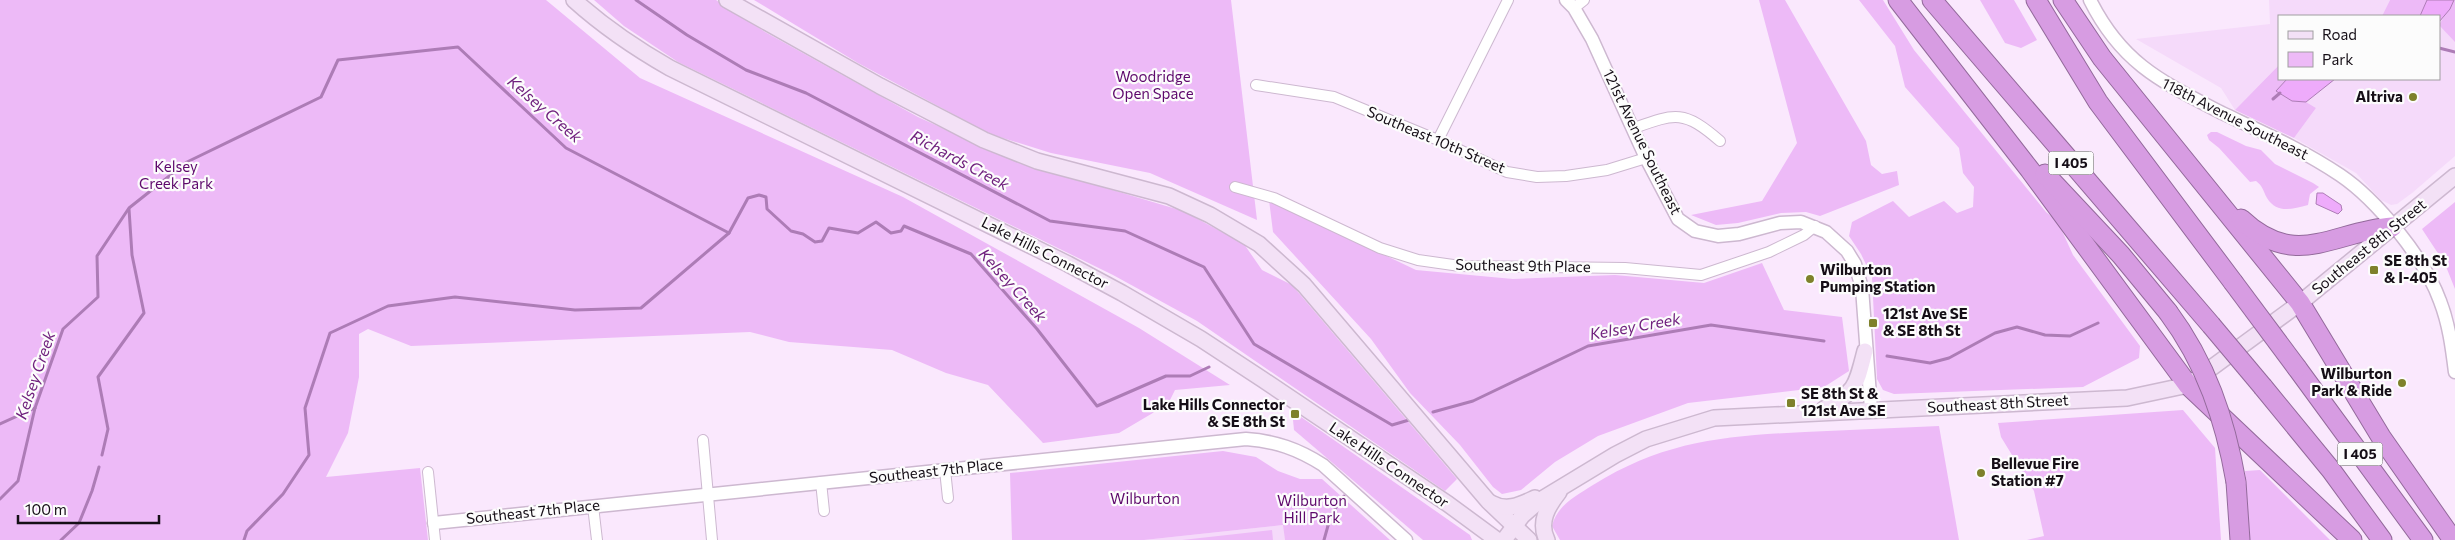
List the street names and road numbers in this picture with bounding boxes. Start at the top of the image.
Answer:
street label: 121st Avenue Southeast [1600,66,1686,217]
street label: 118th Avenue Southeast [2159,73,2312,163]
street label: Southeast 10th Street [1364,102,1508,176]
road number: I 405 [2048,152,2094,174]
street label: Southeast 8th Street [2308,195,2429,298]
street label: Lake Hills Connector [979,212,1112,292]
street label: Southeast 9th Place [1455,255,1591,275]
street label: Southeast 8th Street [1927,390,2069,416]
street label: Lake Hills Connector [1326,418,1453,511]
road number: I 405 [2338,442,2382,466]
street label: Southeast 7th Place [868,454,1004,486]
street label: Southeast 7th Place [465,495,601,527]

